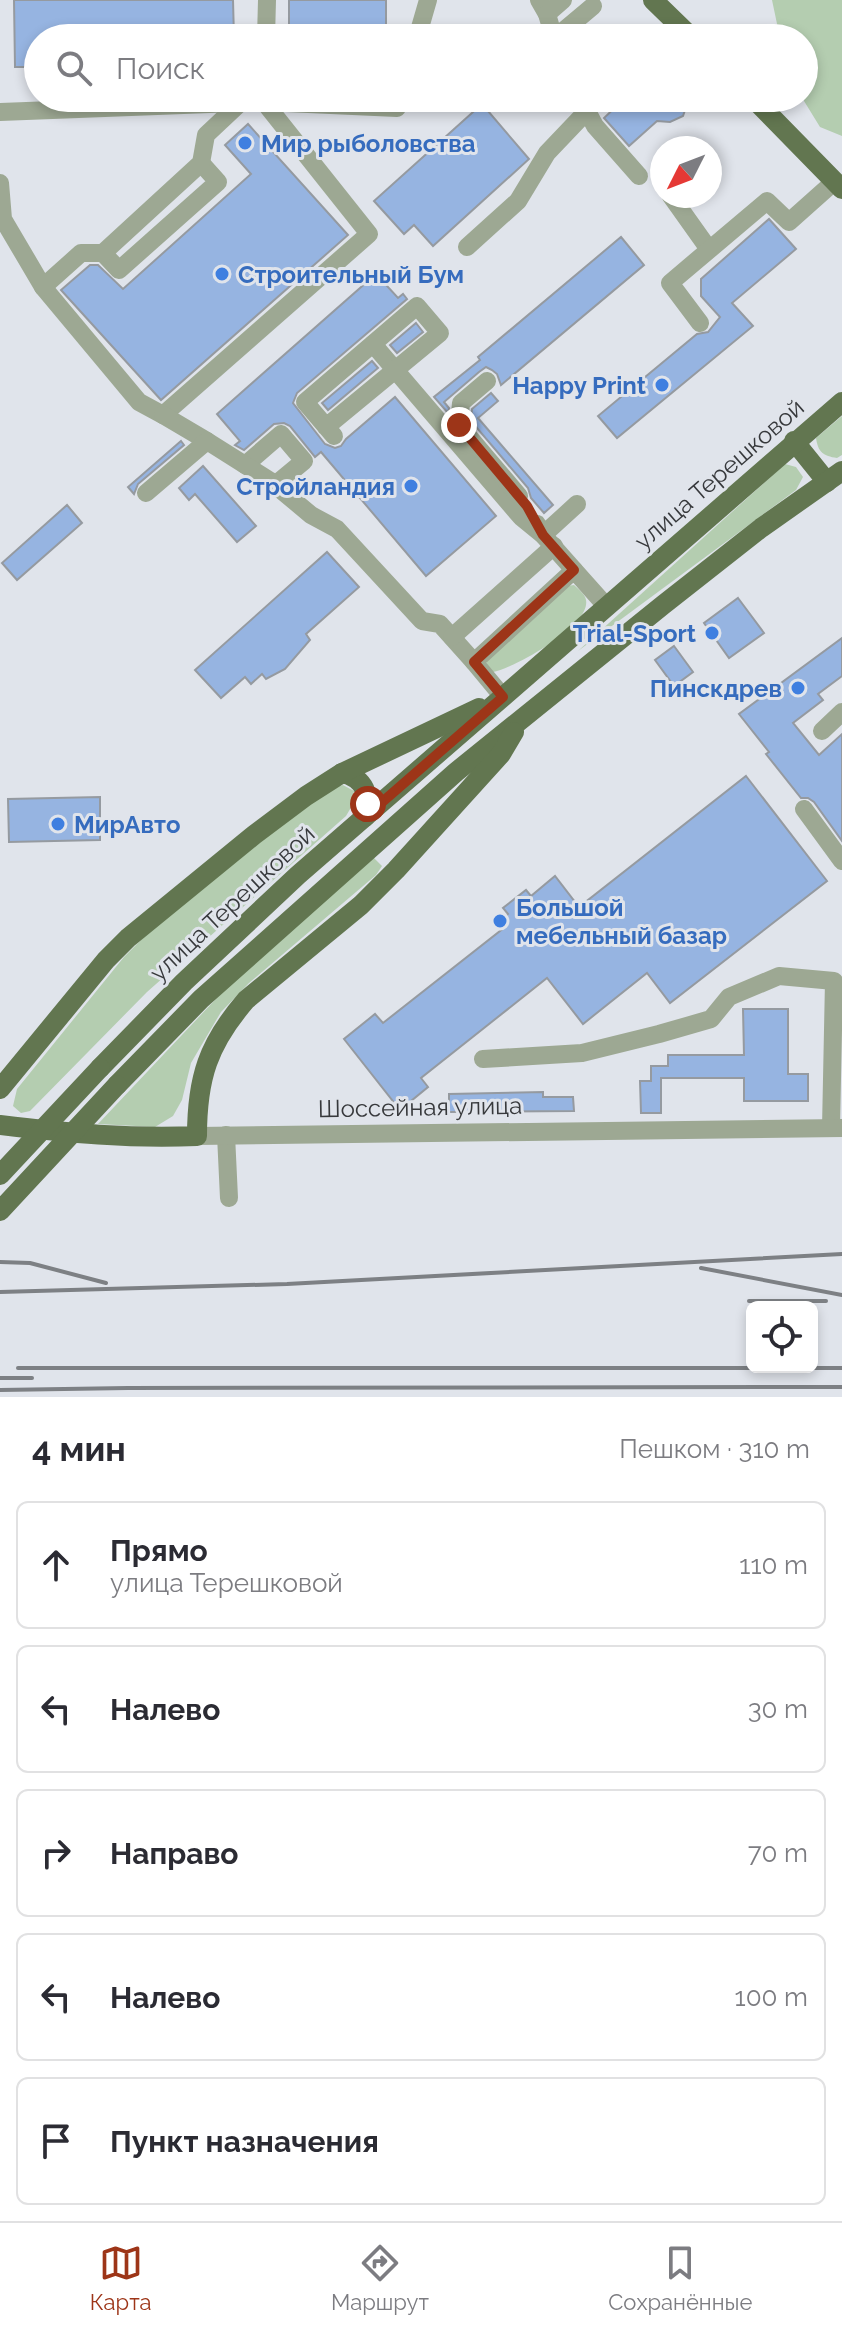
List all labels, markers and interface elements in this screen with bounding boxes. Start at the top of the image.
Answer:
search box [24,24,818,112]
icon: search [52,46,96,90]
text: Поиск [116,51,205,86]
place label: Мир рыболовства [261,129,476,158]
marker: Мир рыболовства [236,134,254,152]
north arrow [650,136,722,208]
place label: Строительный Бум [238,260,464,289]
marker: Строительный Бум [213,265,231,283]
place label: Happy Print [512,371,646,400]
marker: Happy Print [653,376,671,394]
street label: улица Терешковой [628,393,810,555]
route end [441,407,477,443]
place label: Стройландия [236,472,395,501]
marker: Стройландия [402,477,420,495]
place label: Trial-Sport [573,619,696,648]
marker: Trial-Sport [703,624,721,642]
place label: Пинскдрев [650,674,782,703]
marker: Пинскдрев [789,679,807,697]
route start [350,786,386,822]
place label: МирАвто [74,810,181,839]
marker: МирАвто [49,815,67,833]
street label: улица Терешковой [144,819,320,987]
place label: Большой мебельный базар [516,893,727,950]
marker: Большой мебельный базар [491,912,509,930]
street label: Шоссейная улица [318,1091,522,1123]
map controls [746,1301,818,1373]
button: locate [746,1301,818,1373]
text: 4 мин [32,1429,126,1469]
text: Пешком · 310 m [619,1434,810,1464]
text: Прямо [110,1533,208,1568]
icon: ahead [34,1543,78,1587]
text: 110 m [739,1550,808,1580]
text: улица Терешковой [110,1568,343,1598]
icon: left [34,1687,78,1731]
text: Налево [110,1692,220,1727]
text: 30 m [748,1694,808,1724]
icon: right [34,1831,78,1875]
text: Направо [110,1836,239,1871]
text: 70 m [748,1838,808,1868]
icon: left [34,1975,78,2019]
text: Налево [110,1980,220,2015]
text: 100 m [735,1982,808,2012]
icon: arrive [34,2119,78,2163]
text: Пункт назначения [110,2124,379,2159]
tab: Карта [90,2241,152,2315]
tab: Маршрут [331,2241,429,2315]
tab: Сохранённые [608,2241,752,2315]

